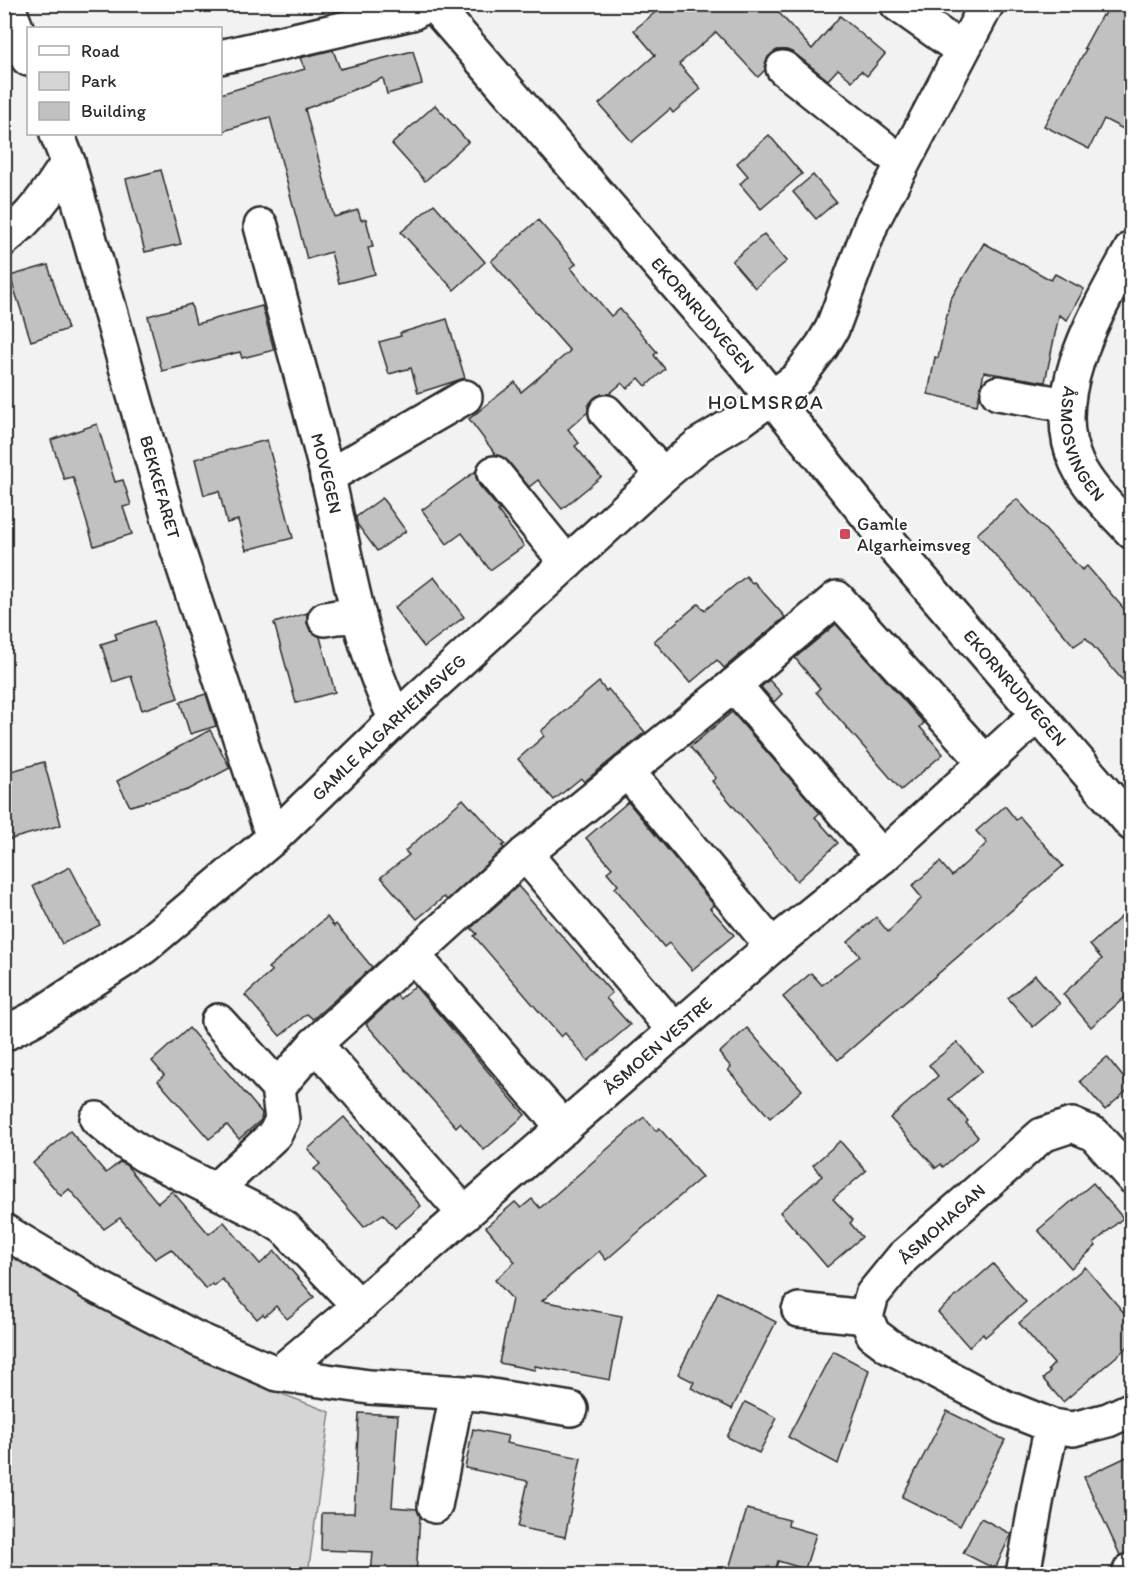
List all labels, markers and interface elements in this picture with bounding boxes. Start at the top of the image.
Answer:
legend [27,27,222,135]
text: Road [81,40,120,62]
text: Park [81,70,116,92]
text: Building [81,100,147,122]
street label: EKORNRUDVEGEN [646,253,759,378]
street label: ÅSMOSVINGEN [1056,385,1109,506]
district label: HOLMSRØA [708,390,824,414]
street label: MOVEGEN [306,431,347,516]
street label: BEKKEFARET [135,433,185,541]
place label: Gamle Algarheimsveg [857,513,972,556]
marker: Gamle Algarheimsveg [838,527,852,541]
street label: EKORNRUDVEGEN [959,625,1071,751]
street label: GAMLE ALGARHEIMSVEG [307,649,471,806]
street label: ÅSMOEN VESTRE [599,992,717,1099]
street label: ÅSMOHAGAN [894,1179,990,1269]

